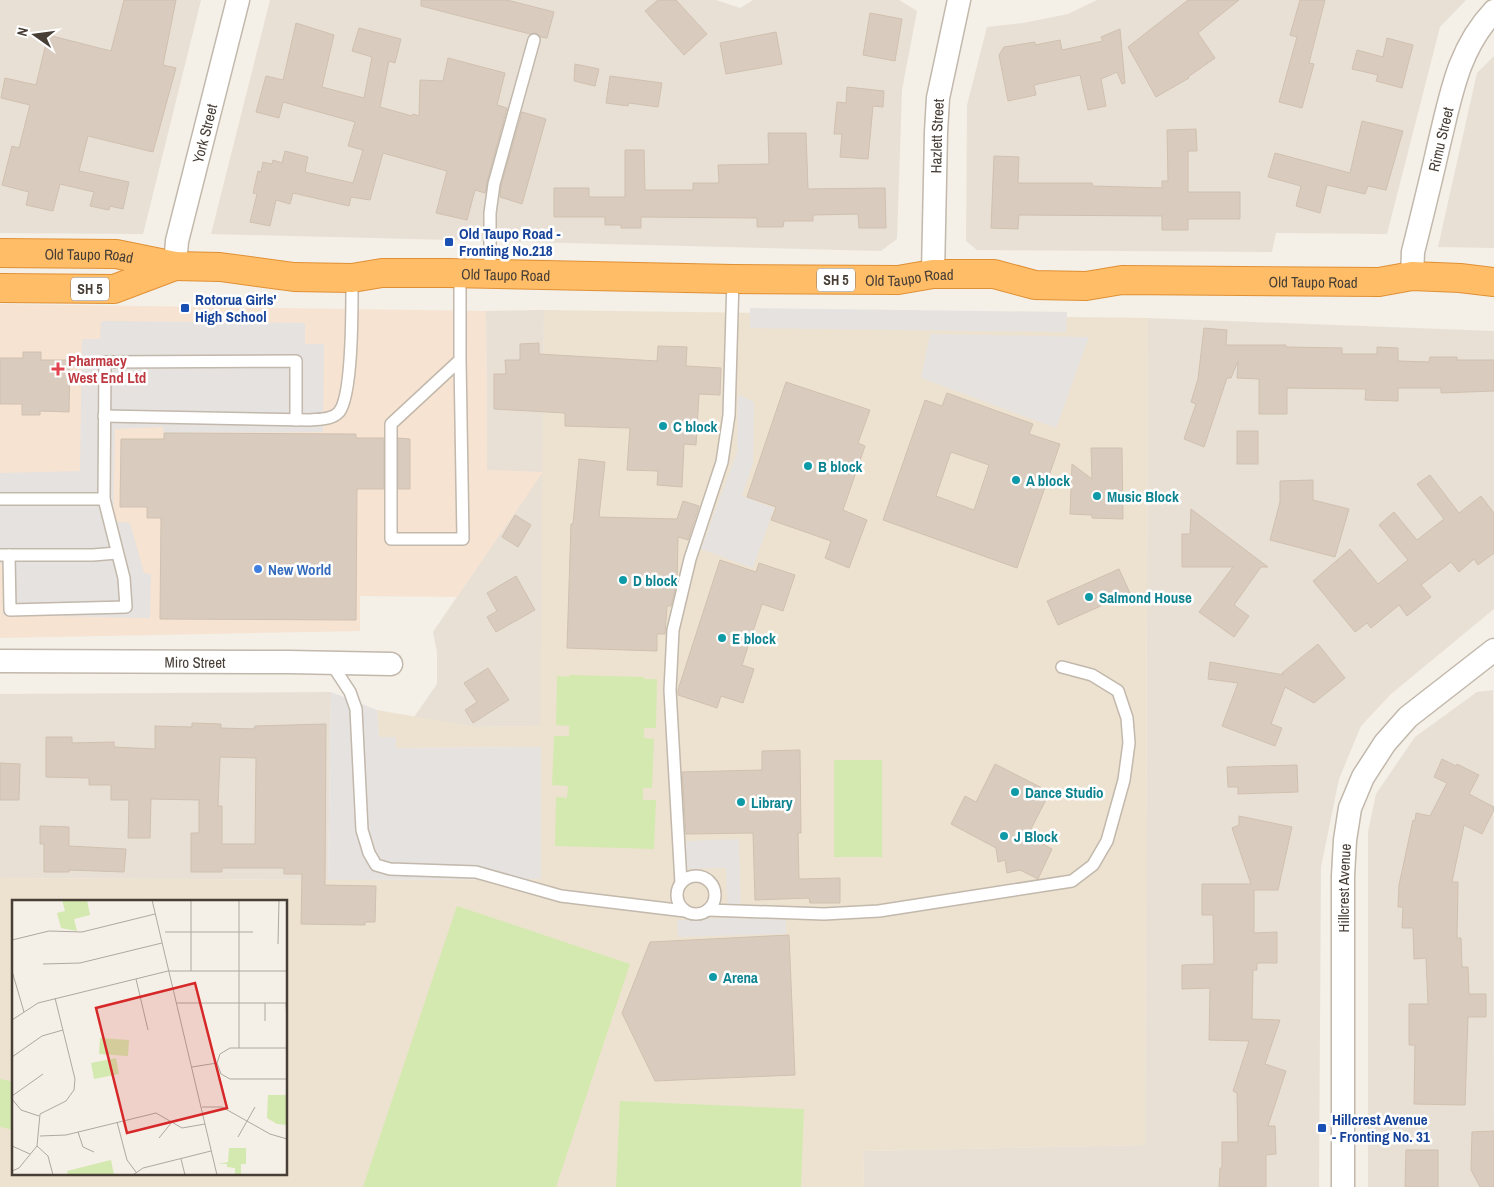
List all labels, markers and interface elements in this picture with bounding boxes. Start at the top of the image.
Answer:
north arrow [10,10,60,60]
text: N [13,26,32,38]
street label: Hazlett Street [925,98,948,174]
street label: York Street [187,101,222,165]
street label: Rimu Street [1423,104,1458,174]
place label: Old Taupo Road - Fronting No.218 [459,223,561,261]
marker: Old Taupo Road - Fronting No.218 [443,236,455,248]
street label: Old Taupo Road [44,243,135,268]
street label: Old Taupo Road [461,263,550,286]
street label: Old Taupo Road [865,264,954,291]
road number: SH 5 [817,268,855,292]
street label: Old Taupo Road [1269,271,1358,292]
road number: SH 5 [71,278,109,300]
place label: Rotorua Girls' High School [195,289,277,327]
marker: Rotorua Girls' High School [179,302,191,314]
place label: Pharmacy West End Ltd [68,350,146,388]
marker: Pharmacy West End Ltd [52,363,64,375]
place label: C block [673,416,718,437]
marker: C block [657,420,669,432]
place label: B block [818,456,863,477]
marker: B block [802,460,814,472]
place label: A block [1026,470,1070,491]
marker: A block [1010,474,1022,486]
place label: Music Block [1107,486,1179,507]
marker: Music Block [1091,490,1103,502]
place label: New World [268,559,331,580]
marker: New World [252,563,264,575]
place label: D block [633,570,678,591]
marker: D block [617,574,629,586]
place label: Salmond House [1099,587,1192,608]
marker: Salmond House [1083,591,1095,603]
place label: E block [732,628,776,649]
marker: E block [716,632,728,644]
street label: Miro Street [165,651,226,672]
place label: Dance Studio [1025,782,1104,803]
marker: Dance Studio [1009,786,1021,798]
place label: Library [751,792,793,813]
marker: Library [735,796,747,808]
place label: J Block [1014,826,1058,847]
marker: J Block [998,830,1010,842]
street label: Hillcrest Avenue [1332,843,1355,932]
inset map [12,900,288,1174]
place label: Arena [723,967,758,988]
marker: Arena [707,971,719,983]
place label: Hillcrest Avenue - Fronting No. 31 [1332,1109,1430,1147]
marker: Hillcrest Avenue - Fronting No. 31 [1316,1122,1328,1134]

